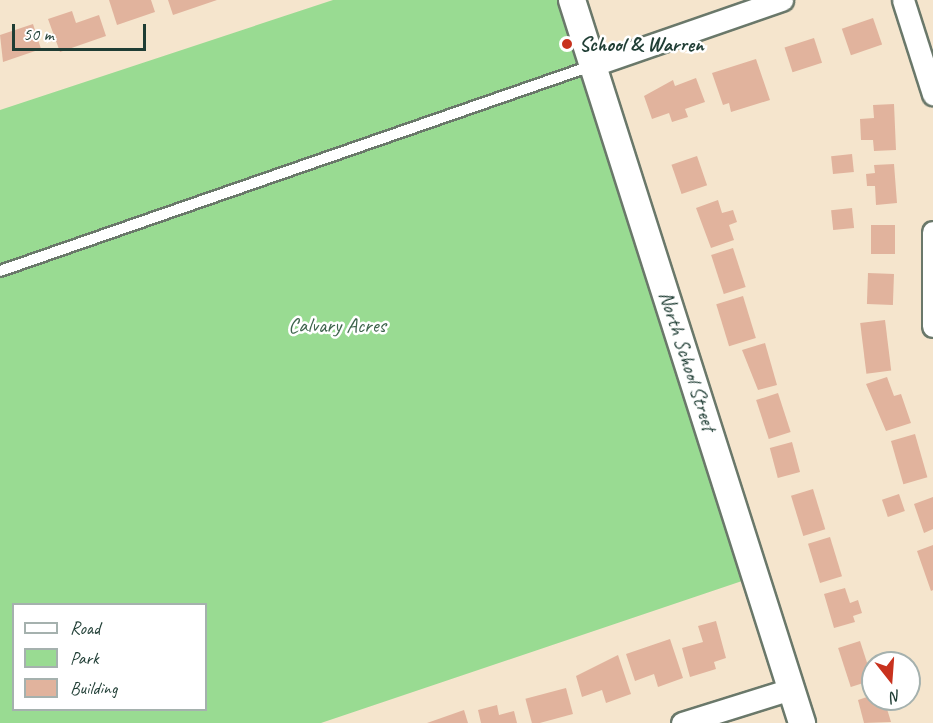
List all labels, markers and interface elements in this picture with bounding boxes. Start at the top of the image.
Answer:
scale bar [15,12,148,50]
text: 50 m [23,23,54,45]
place label: School & Warren [579,31,704,57]
marker: School & Warren [560,37,574,51]
street label: North School Street [654,288,722,434]
park label: Calvary Acres [288,312,386,338]
legend [12,603,207,711]
text: Road [70,617,100,639]
text: Park [70,647,99,669]
north arrow [861,651,921,711]
text: Building [70,677,117,699]
text: N [888,685,903,707]

